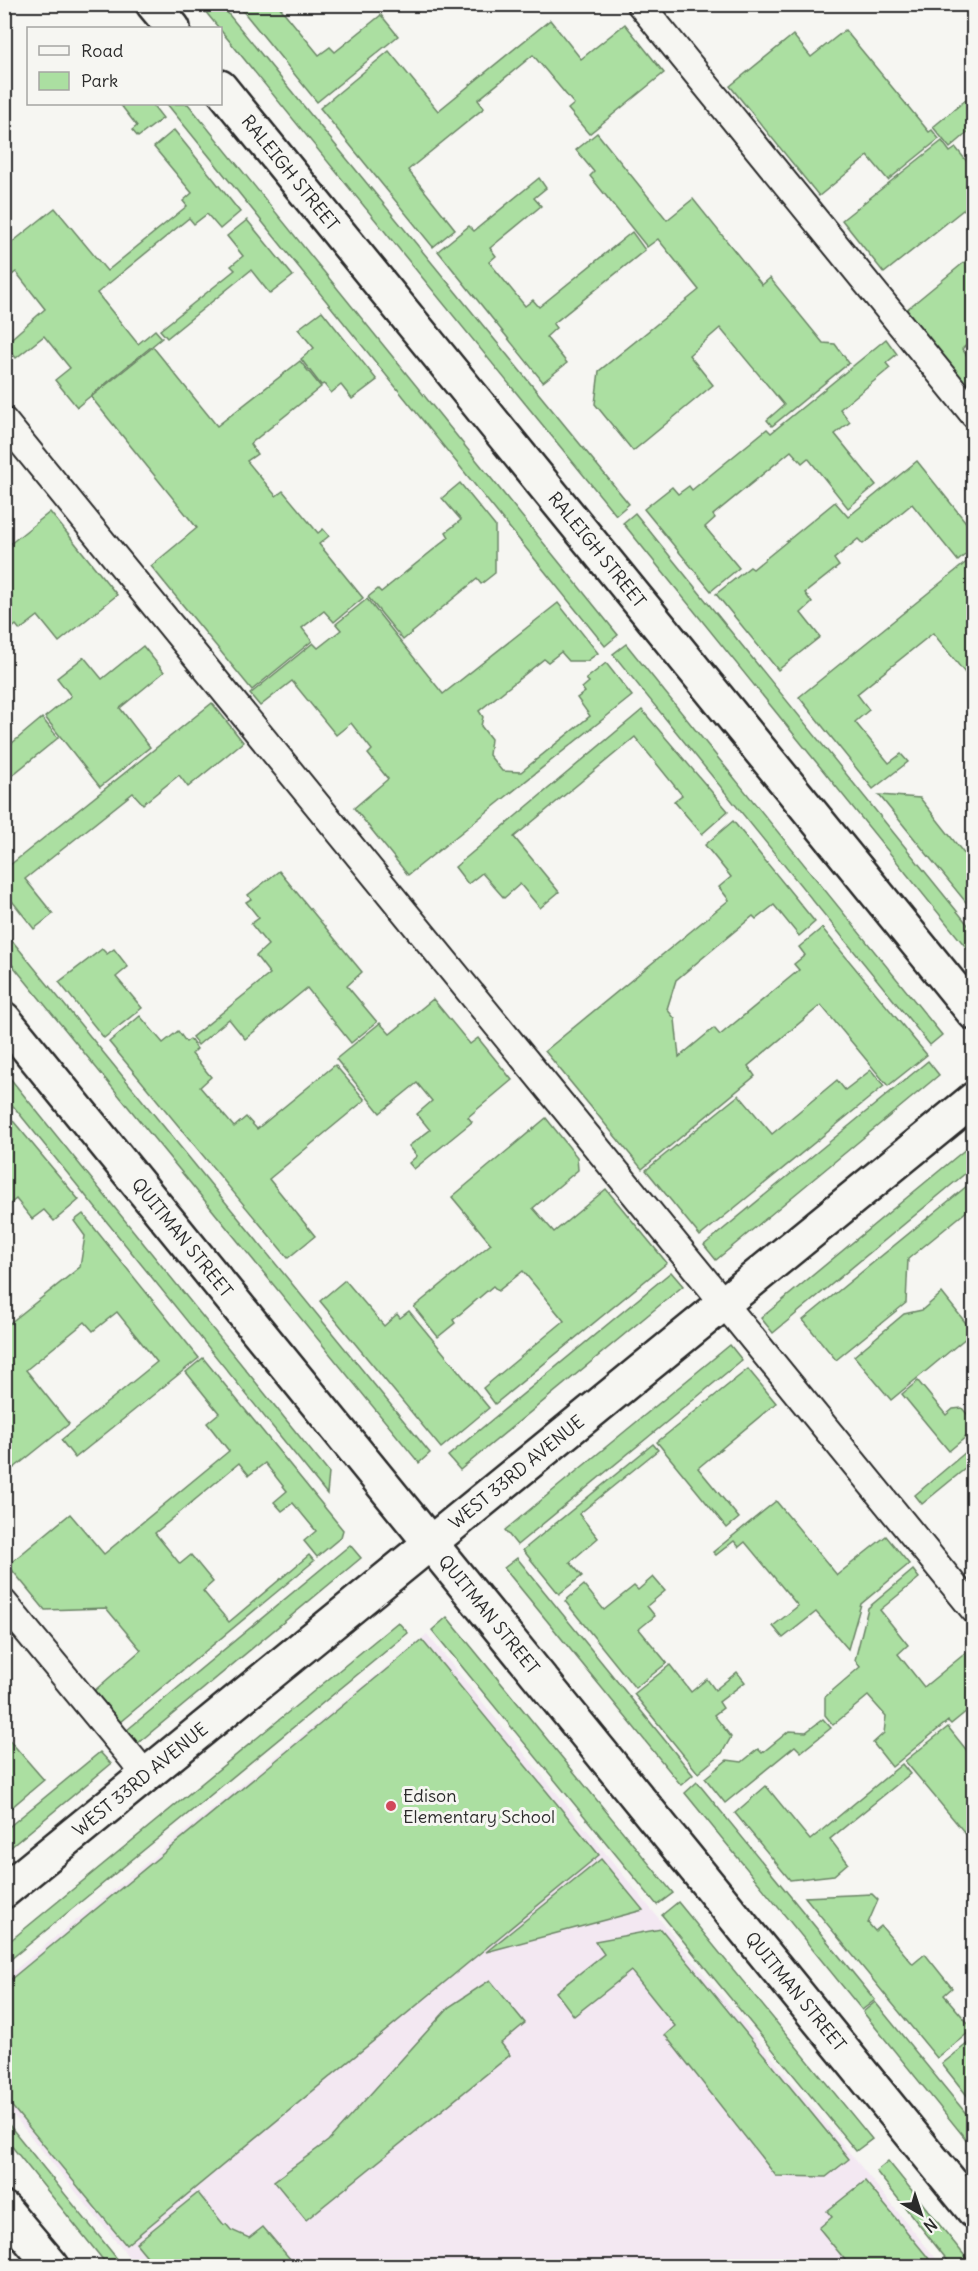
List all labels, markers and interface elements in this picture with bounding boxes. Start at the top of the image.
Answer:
legend [27,27,222,105]
text: Road [81,39,124,62]
text: Park [81,69,118,92]
street label: RALEIGH STREET [237,110,344,235]
street label: RALEIGH STREET [543,487,651,612]
street label: QUITMAN STREET [127,1173,238,1302]
street label: WEST 33RD AVENUE [444,1410,589,1534]
street label: QUITMAN STREET [434,1550,545,1679]
street label: WEST 33RD AVENUE [68,1717,212,1841]
place label: Edison Elementary School [403,1784,555,1828]
marker: Edison Elementary School [384,1799,398,1813]
street label: QUITMAN STREET [740,1927,851,2056]
north arrow [891,2184,951,2244]
text: N [920,2214,941,2237]

